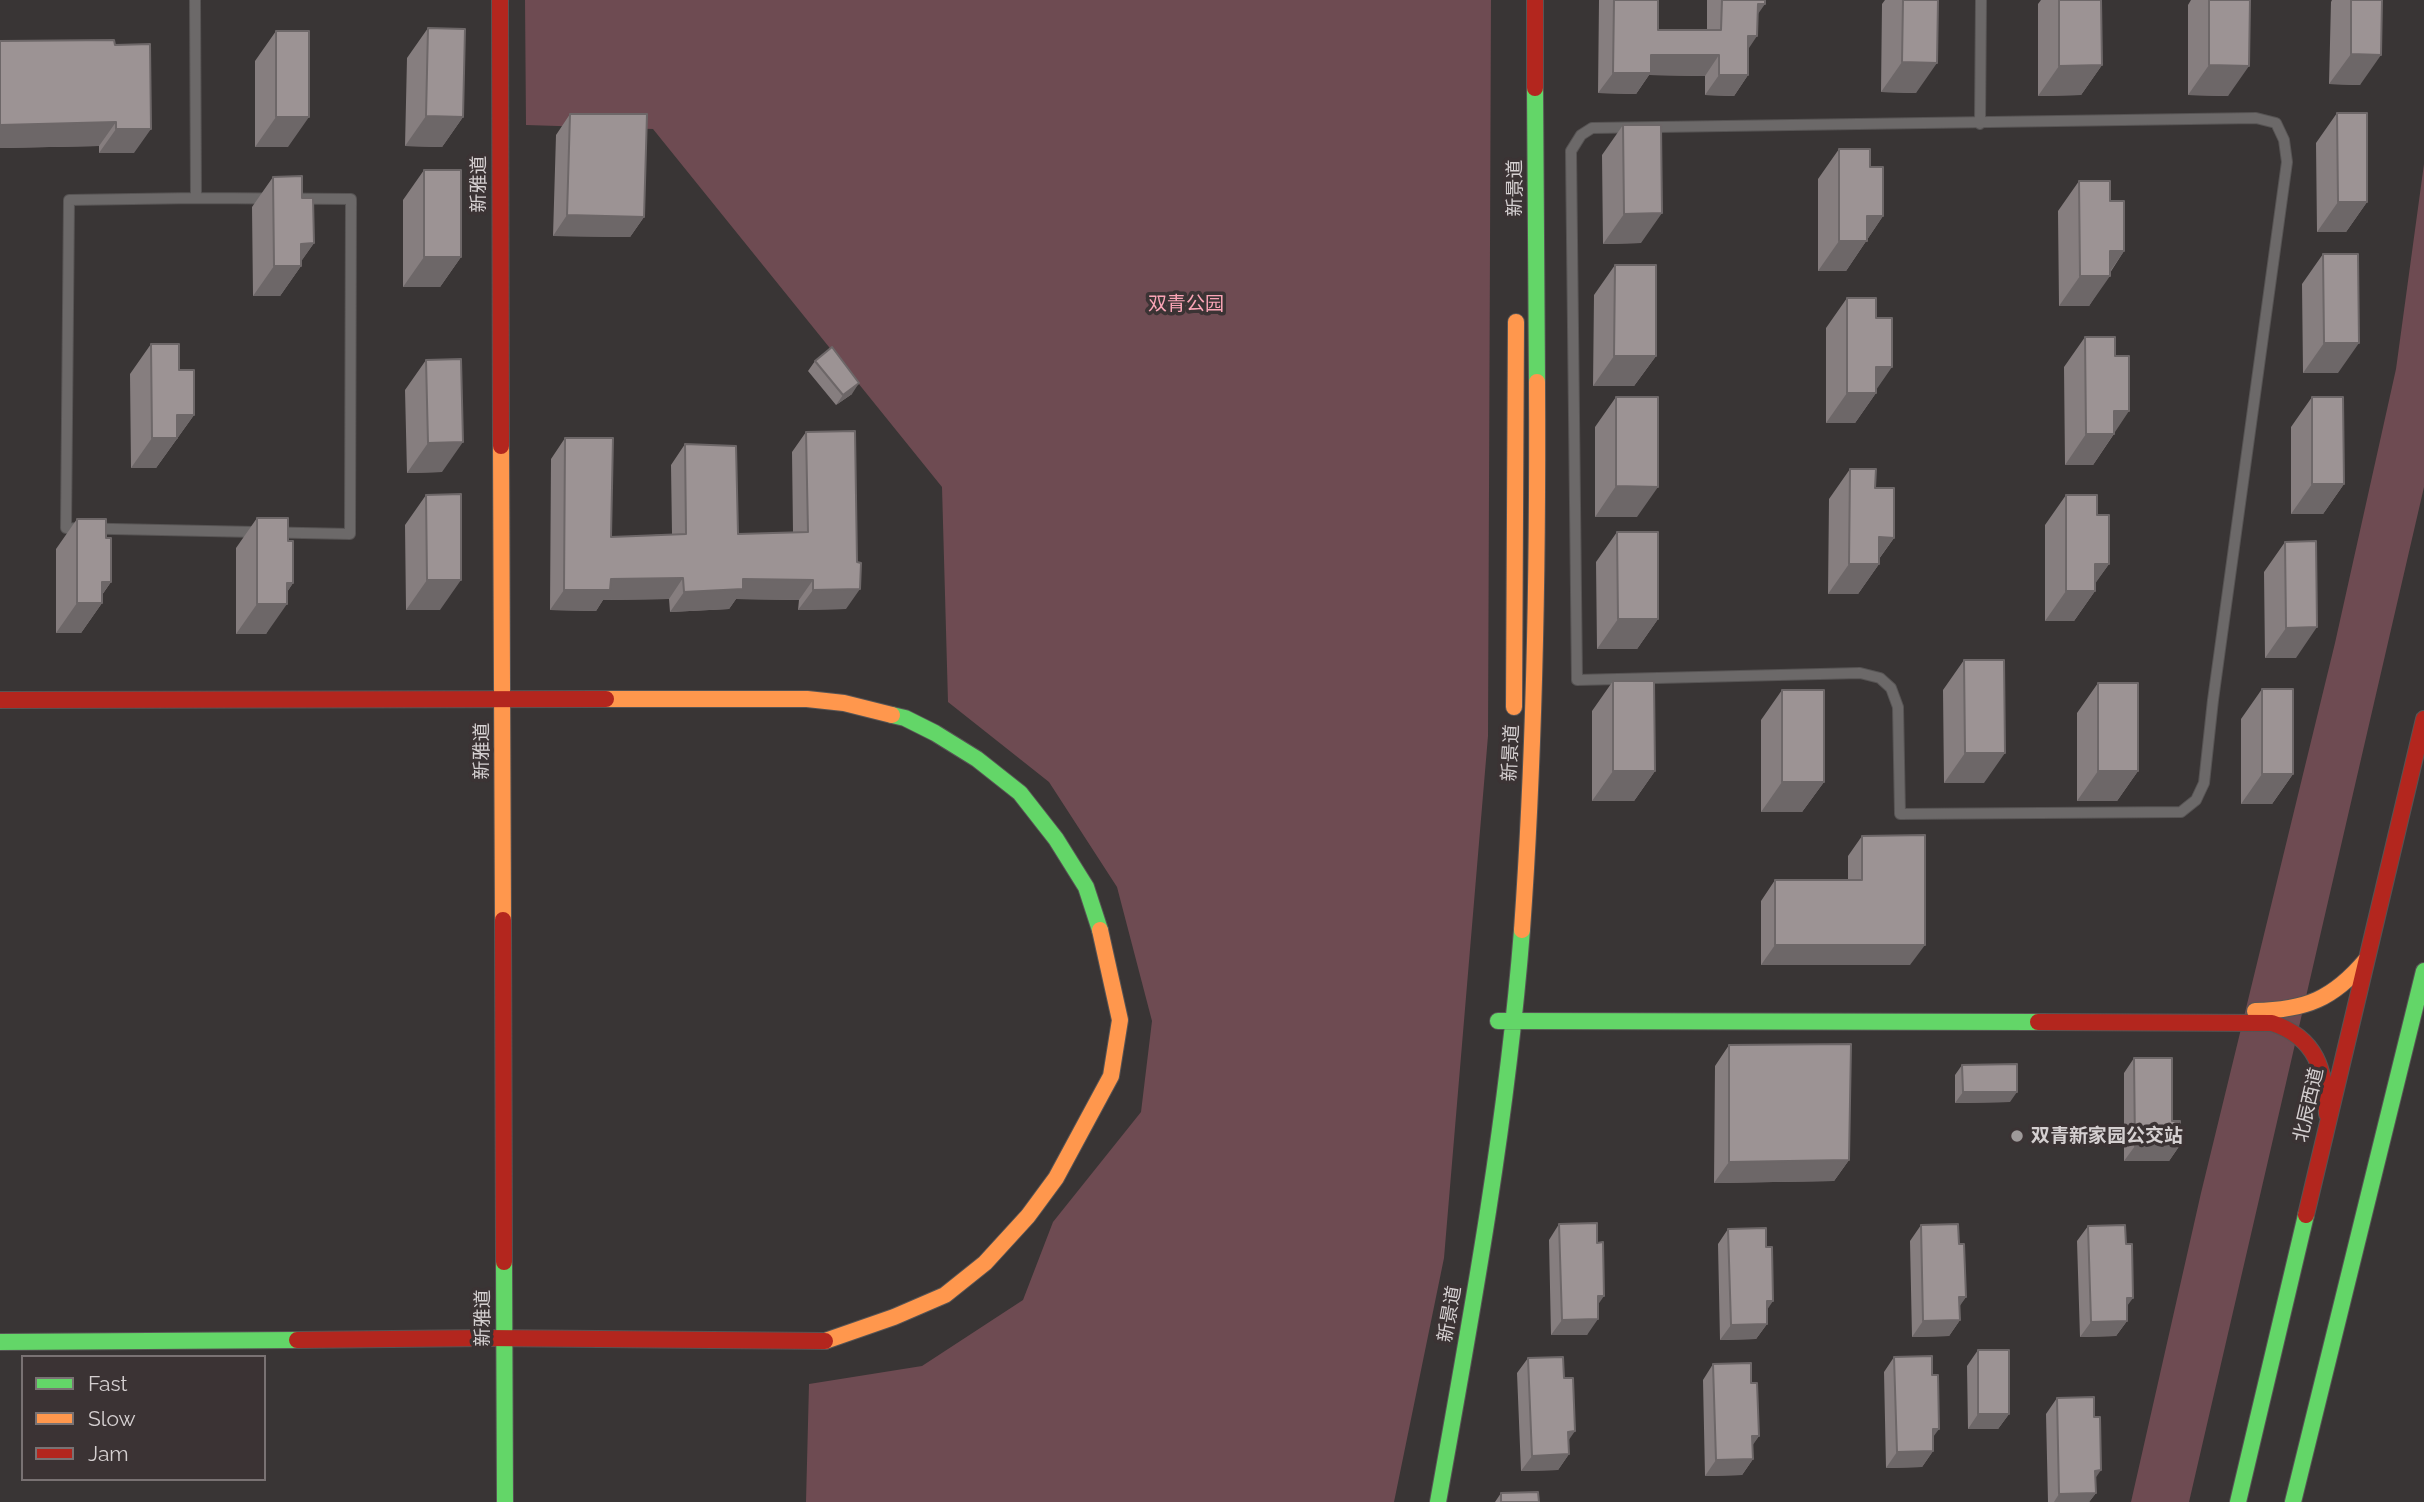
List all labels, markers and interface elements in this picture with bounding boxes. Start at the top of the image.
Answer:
street label: 新雅道 [468,156,490,212]
street label: 新景道 [1504,160,1526,216]
park label: 双青公园 [1148,293,1224,315]
street label: 新雅道 [471,723,493,779]
street label: 新景道 [1498,724,1524,782]
street label: 北辰西道 [2289,1065,2329,1145]
place label: 双青新家园公交站 [2031,1125,2183,1147]
marker: 双青新家园公交站 [2009,1128,2025,1144]
street label: 新景道 [1434,1284,1466,1344]
street label: 新雅道 [472,1290,494,1346]
legend [21,1355,266,1481]
text: Fast [88,1371,128,1396]
text: Slow [88,1406,136,1431]
text: Jam [88,1441,129,1466]

